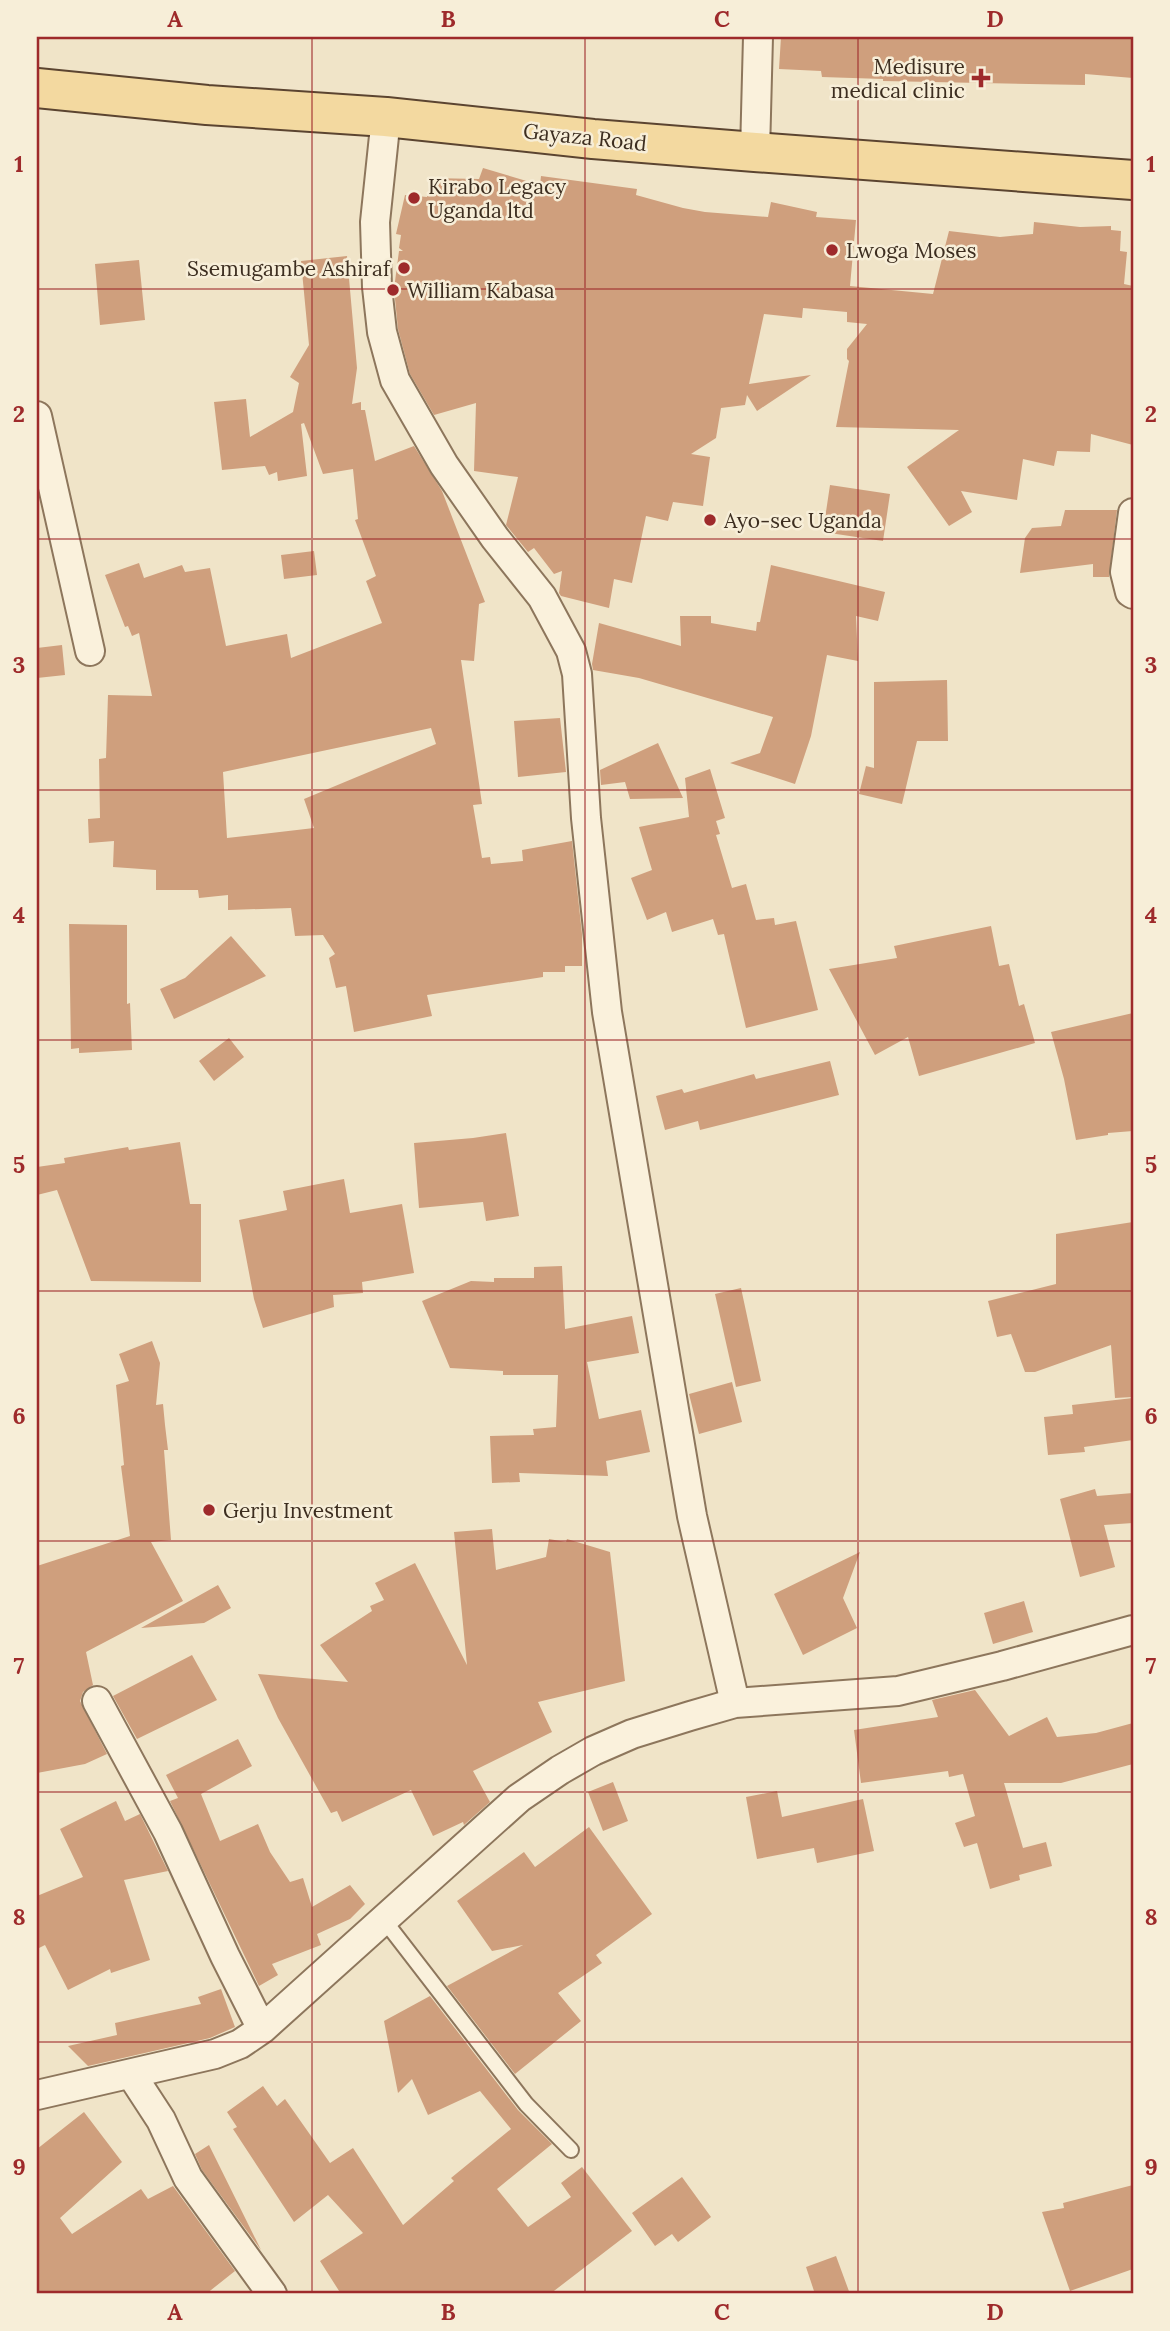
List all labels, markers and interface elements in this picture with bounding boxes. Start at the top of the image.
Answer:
text: A [167,4,183,33]
text: B [440,4,456,33]
text: C [714,4,730,33]
text: D [986,4,1004,33]
place label: Medisure medical clinic [831,53,965,104]
marker: Medisure medical clinic [971,68,991,88]
street label: Gayaza Road [522,117,648,157]
text: 1 [14,149,24,178]
text: 1 [1146,149,1156,178]
place label: Kirabo Legacy Uganda ltd [428,173,566,224]
marker: Kirabo Legacy Uganda ltd [406,190,422,206]
place label: Lwoga Moses [846,237,976,264]
marker: Lwoga Moses [824,242,840,258]
place label: Ssemugambe Ashiraf [187,255,392,282]
marker: Ssemugambe Ashiraf [396,260,412,276]
place label: William Kabasa [407,277,555,304]
marker: William Kabasa [385,282,401,298]
text: 2 [13,399,25,428]
text: 2 [1145,399,1157,428]
place label: Ayo-sec Uganda [723,507,882,534]
marker: Ayo-sec Uganda [702,512,718,528]
text: 3 [13,650,25,679]
text: 3 [1145,650,1157,679]
text: 4 [13,900,25,929]
text: 4 [1145,900,1157,929]
text: 5 [13,1150,25,1179]
text: 5 [1145,1150,1157,1179]
text: 6 [12,1401,26,1430]
text: 6 [1144,1401,1158,1430]
place label: Gerju Investment [223,1497,394,1524]
marker: Gerju Investment [201,1502,217,1518]
text: 7 [14,1651,25,1680]
text: 7 [1146,1651,1157,1680]
text: 8 [12,1902,26,1931]
text: 8 [1144,1902,1158,1931]
text: 9 [12,2152,26,2181]
text: 9 [1144,2152,1158,2181]
text: A [167,2297,183,2326]
text: B [440,2297,456,2326]
text: C [714,2297,730,2326]
text: D [986,2297,1004,2326]

